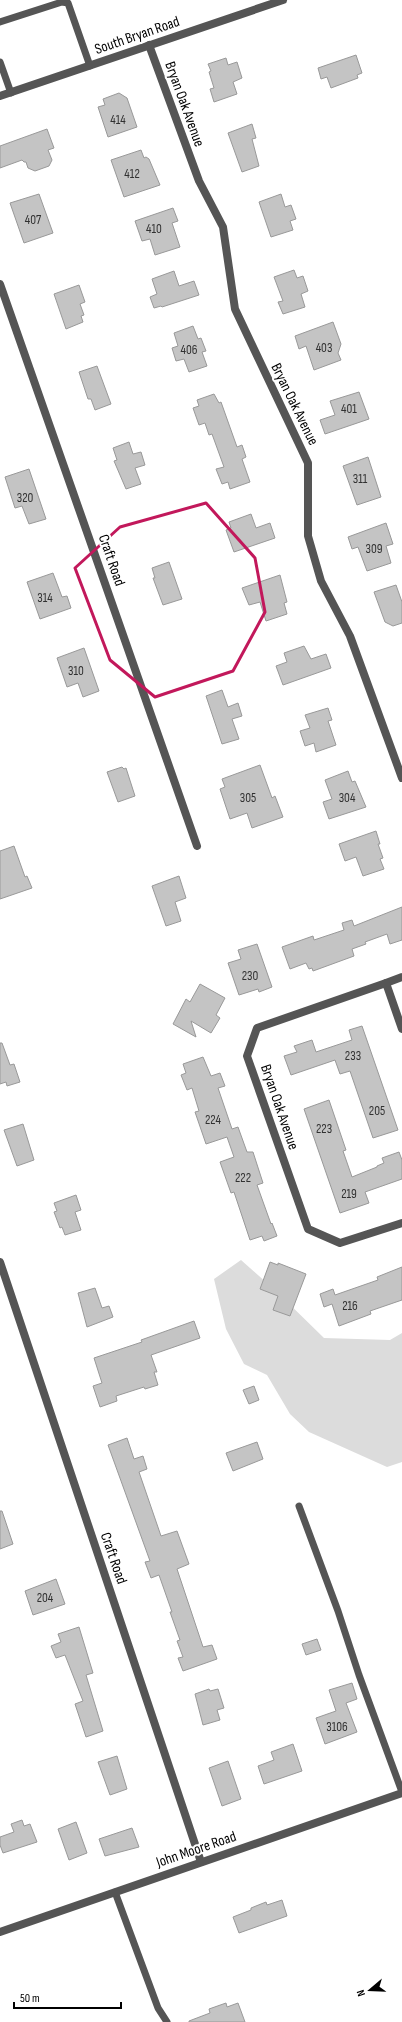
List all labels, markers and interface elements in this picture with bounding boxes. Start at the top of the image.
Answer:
street label: South Bryan Road [92,12,182,59]
street label: Bryan Oak Avenue [160,59,209,149]
house number: 414 [110,112,126,128]
house number: 412 [124,166,140,182]
house number: 407 [25,212,42,228]
house number: 410 [146,221,162,237]
house number: 403 [316,340,332,356]
house number: 406 [181,342,198,358]
street label: Bryan Oak Avenue [266,360,323,448]
house number: 401 [341,401,357,417]
house number: 311 [353,471,368,487]
house number: 320 [17,490,34,506]
street label: Craft Road [94,532,129,588]
house number: 309 [365,541,383,557]
house number: 314 [37,590,53,606]
house number: 310 [68,663,84,679]
house number: 305 [240,790,256,806]
house number: 304 [339,790,356,806]
house number: 230 [242,968,259,984]
house number: 233 [345,1048,361,1064]
street label: Bryan Oak Avenue [256,1062,303,1152]
house number: 205 [369,1103,385,1119]
house number: 224 [205,1112,222,1128]
house number: 223 [316,1121,332,1137]
house number: 222 [235,1170,251,1186]
house number: 219 [341,1186,357,1202]
house number: 216 [342,1298,358,1314]
street label: Craft Road [96,1530,131,1586]
house number: 204 [37,1590,54,1606]
house number: 3106 [326,1719,348,1735]
street label: John Moore Road [153,1827,239,1872]
north arrow [350,1970,390,2010]
scale bar [14,1984,121,2010]
text: N [354,1988,368,1998]
text: 50 m [20,1991,40,2006]

